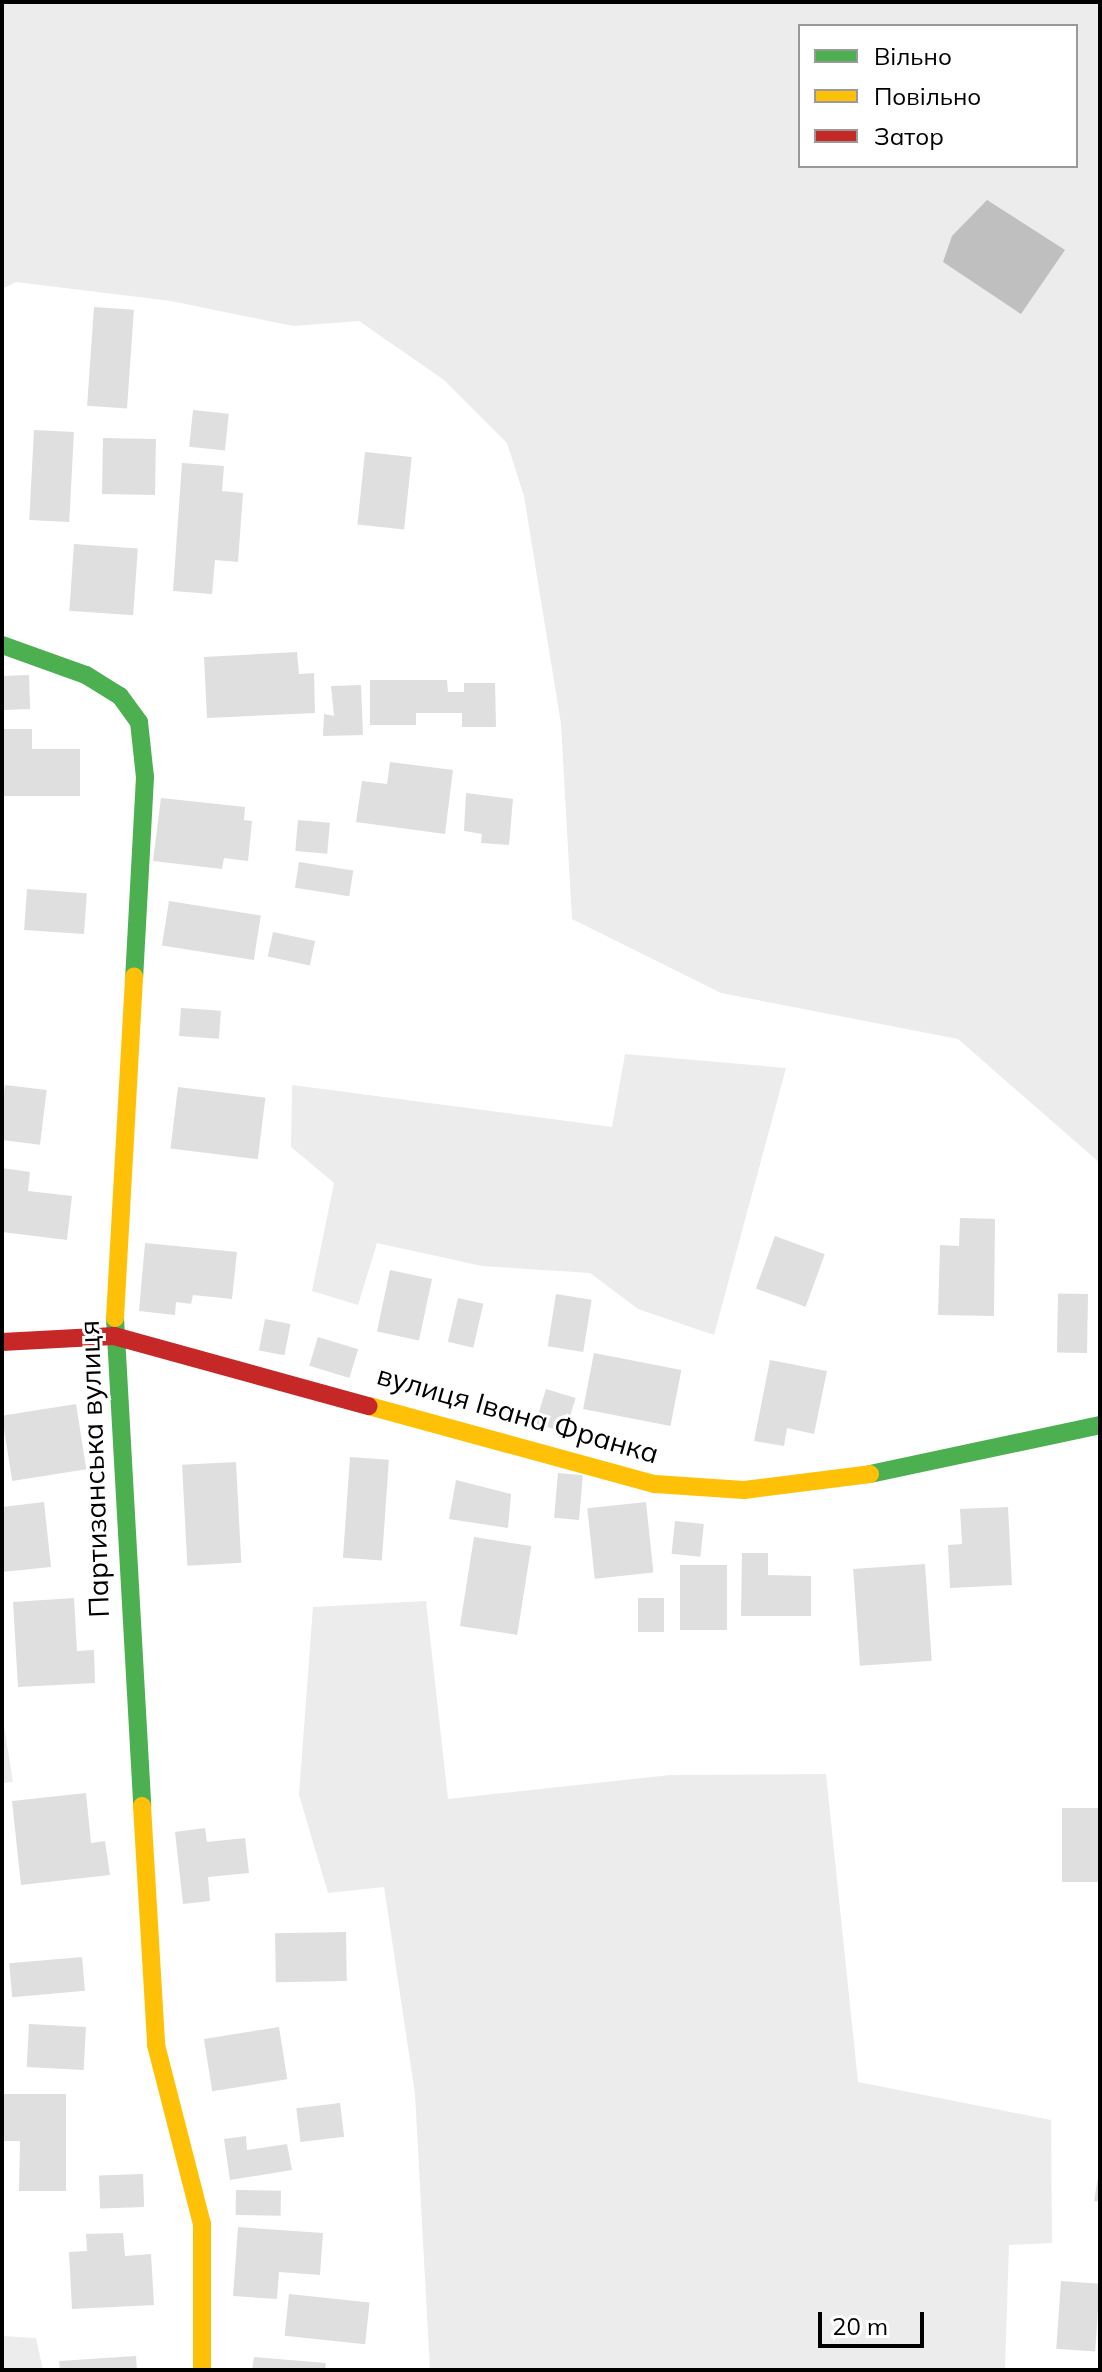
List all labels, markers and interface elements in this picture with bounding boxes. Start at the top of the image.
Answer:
legend [798,24,1078,168]
text: Вільно [874,41,952,71]
text: Повільно [874,81,981,111]
text: Затор [874,121,944,151]
street label: Партизанська вулиця [72,1320,116,1618]
street label: вулиця Івана Франка [373,1358,663,1470]
scale bar [822,2296,928,2346]
text: 20 m [832,2311,888,2341]

